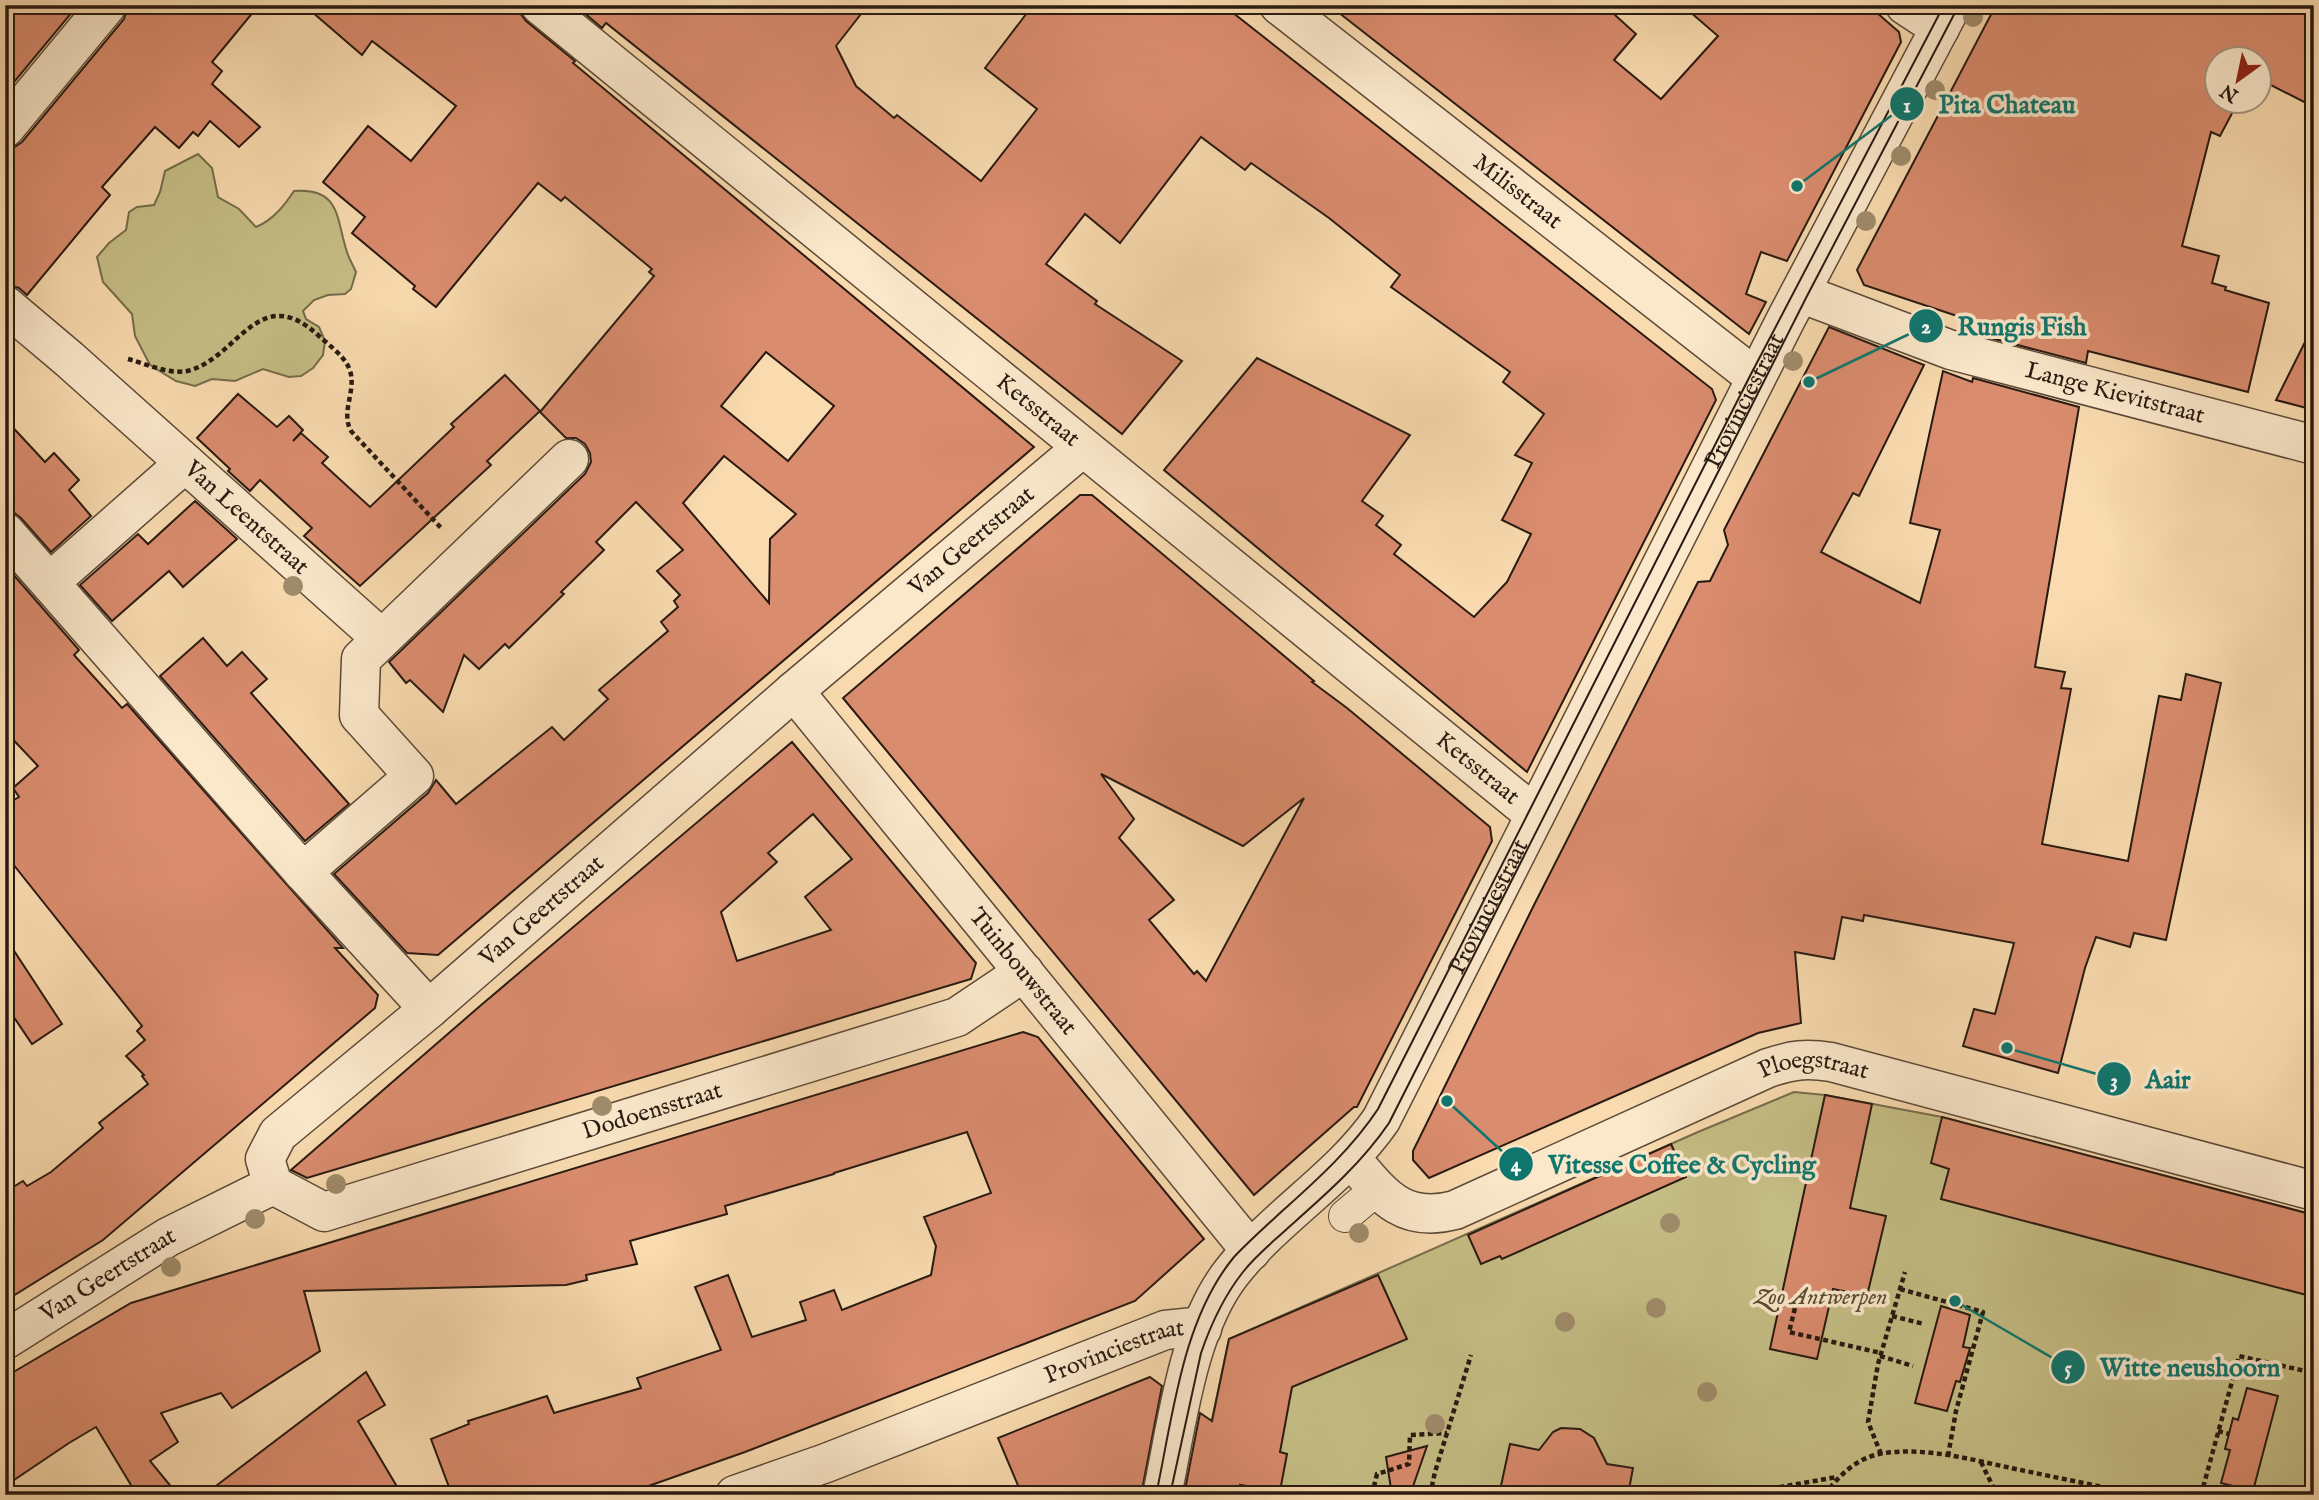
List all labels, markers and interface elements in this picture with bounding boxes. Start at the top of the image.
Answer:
north arrow [2204,46,2274,116]
text: N [2216,78,2244,108]
callout: Pita Chateau [1890,81,2089,128]
text: Pita Chateau [1939,89,2076,122]
text: 1 [1903,93,1911,120]
street label: Milisstraat [1467,147,1569,236]
callout: Rungis Fish [1908,302,2101,349]
text: Rungis Fish [1957,311,2088,344]
text: 2 [1921,314,1931,341]
street label: Provinciestraat [1698,328,1792,474]
street label: Lange Kievitstraat [2022,355,2208,431]
street label: Ketsstraat [989,367,1086,454]
street label: Van Leentstraat [177,453,316,582]
street label: Van Geertstraat [902,479,1041,604]
street label: Ketsstraat [1429,725,1526,812]
street label: Provinciestraat [1442,834,1536,980]
street label: Van Geertstraat [472,848,611,974]
street label: Tuinbouwstraat [962,901,1084,1041]
street label: Ploegstraat [1753,1044,1872,1087]
callout: Aair [2096,1056,2205,1103]
text: Aair [2144,1064,2191,1097]
text: 3 [2110,1068,2118,1095]
street label: Dodoensstraat [578,1075,726,1147]
callout: Vitesse Coffee & Cycling [1499,1141,1830,1188]
text: Vitesse Coffee & Cycling [1547,1149,1817,1182]
text: 4 [1511,1152,1522,1179]
street label: Van Geertstraat [33,1220,181,1330]
park label: Zoo Antwerpen [1752,1282,1888,1313]
street label: Provinciestraat [1040,1313,1186,1391]
callout: Witte neushoorn [2051,1344,2295,1391]
text: Witte neushoorn [2099,1352,2280,1385]
text: 5 [2064,1356,2072,1383]

